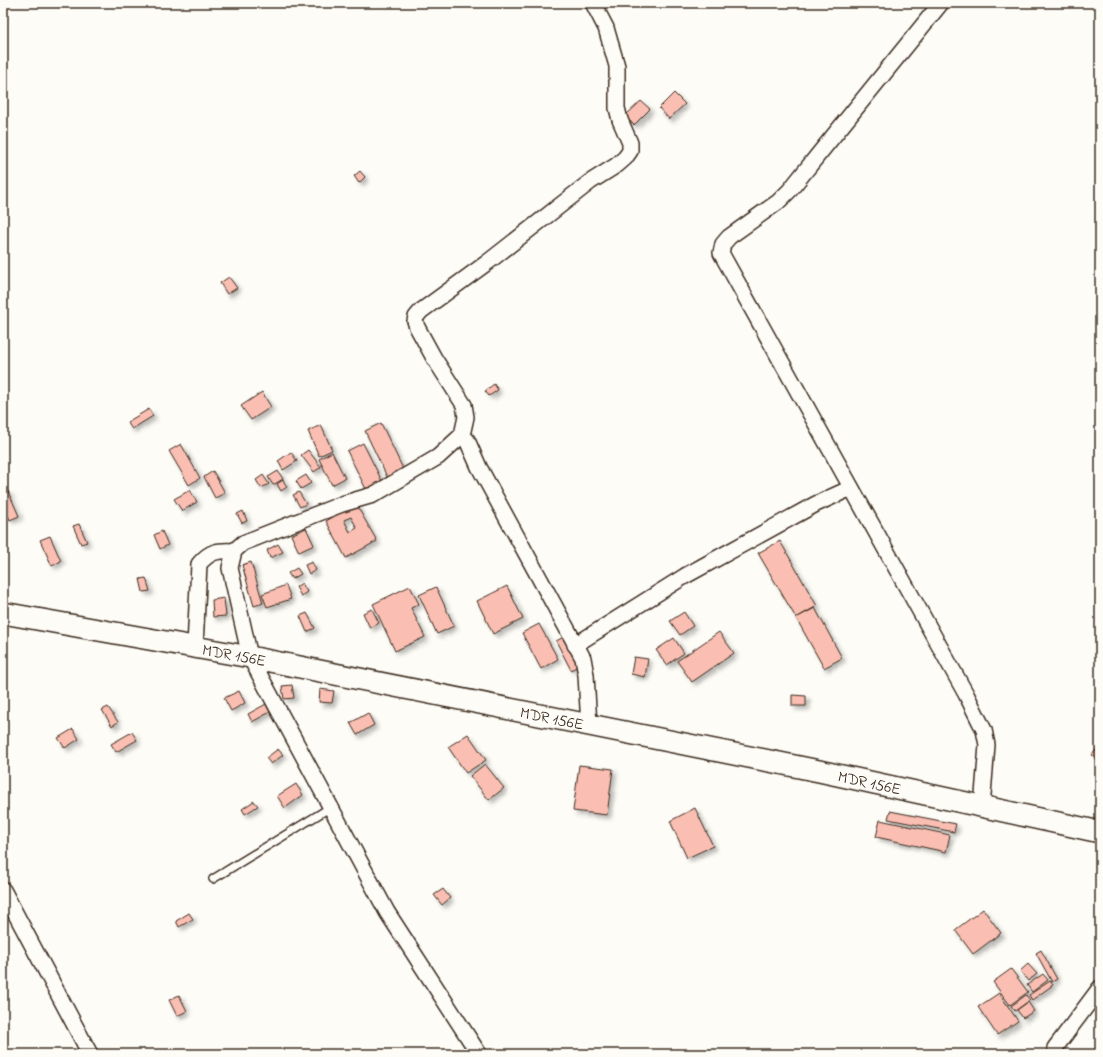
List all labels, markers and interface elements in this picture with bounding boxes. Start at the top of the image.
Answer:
street label: MDR 156E [200,639,268,674]
street label: MDR 156E [518,701,586,738]
street label: MDR 156E [835,765,903,803]

